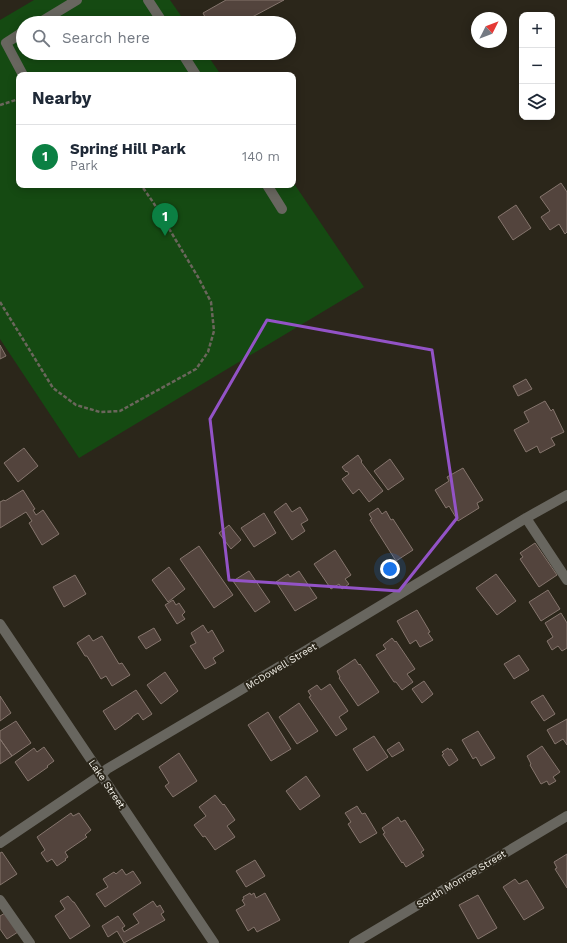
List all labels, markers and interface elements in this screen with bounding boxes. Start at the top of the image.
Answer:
north arrow [471,12,507,48]
map controls [519,12,555,120]
button: + [519,12,555,48]
search box [16,16,296,60]
icon: search [30,27,52,49]
text: Search here [62,29,150,47]
button: − [519,48,555,84]
button: layers [519,84,555,120]
text: Nearby [32,88,91,108]
text: Spring Hill Park [70,140,186,158]
text: 1 [42,149,48,164]
text: 140 m [242,149,280,164]
text: Park [70,158,98,173]
pin: 1 [152,203,178,236]
your location [380,559,400,579]
street label: McDowell Street [244,640,319,691]
street label: Lake Street [87,758,128,811]
street label: South Monroe Street [414,848,508,910]

